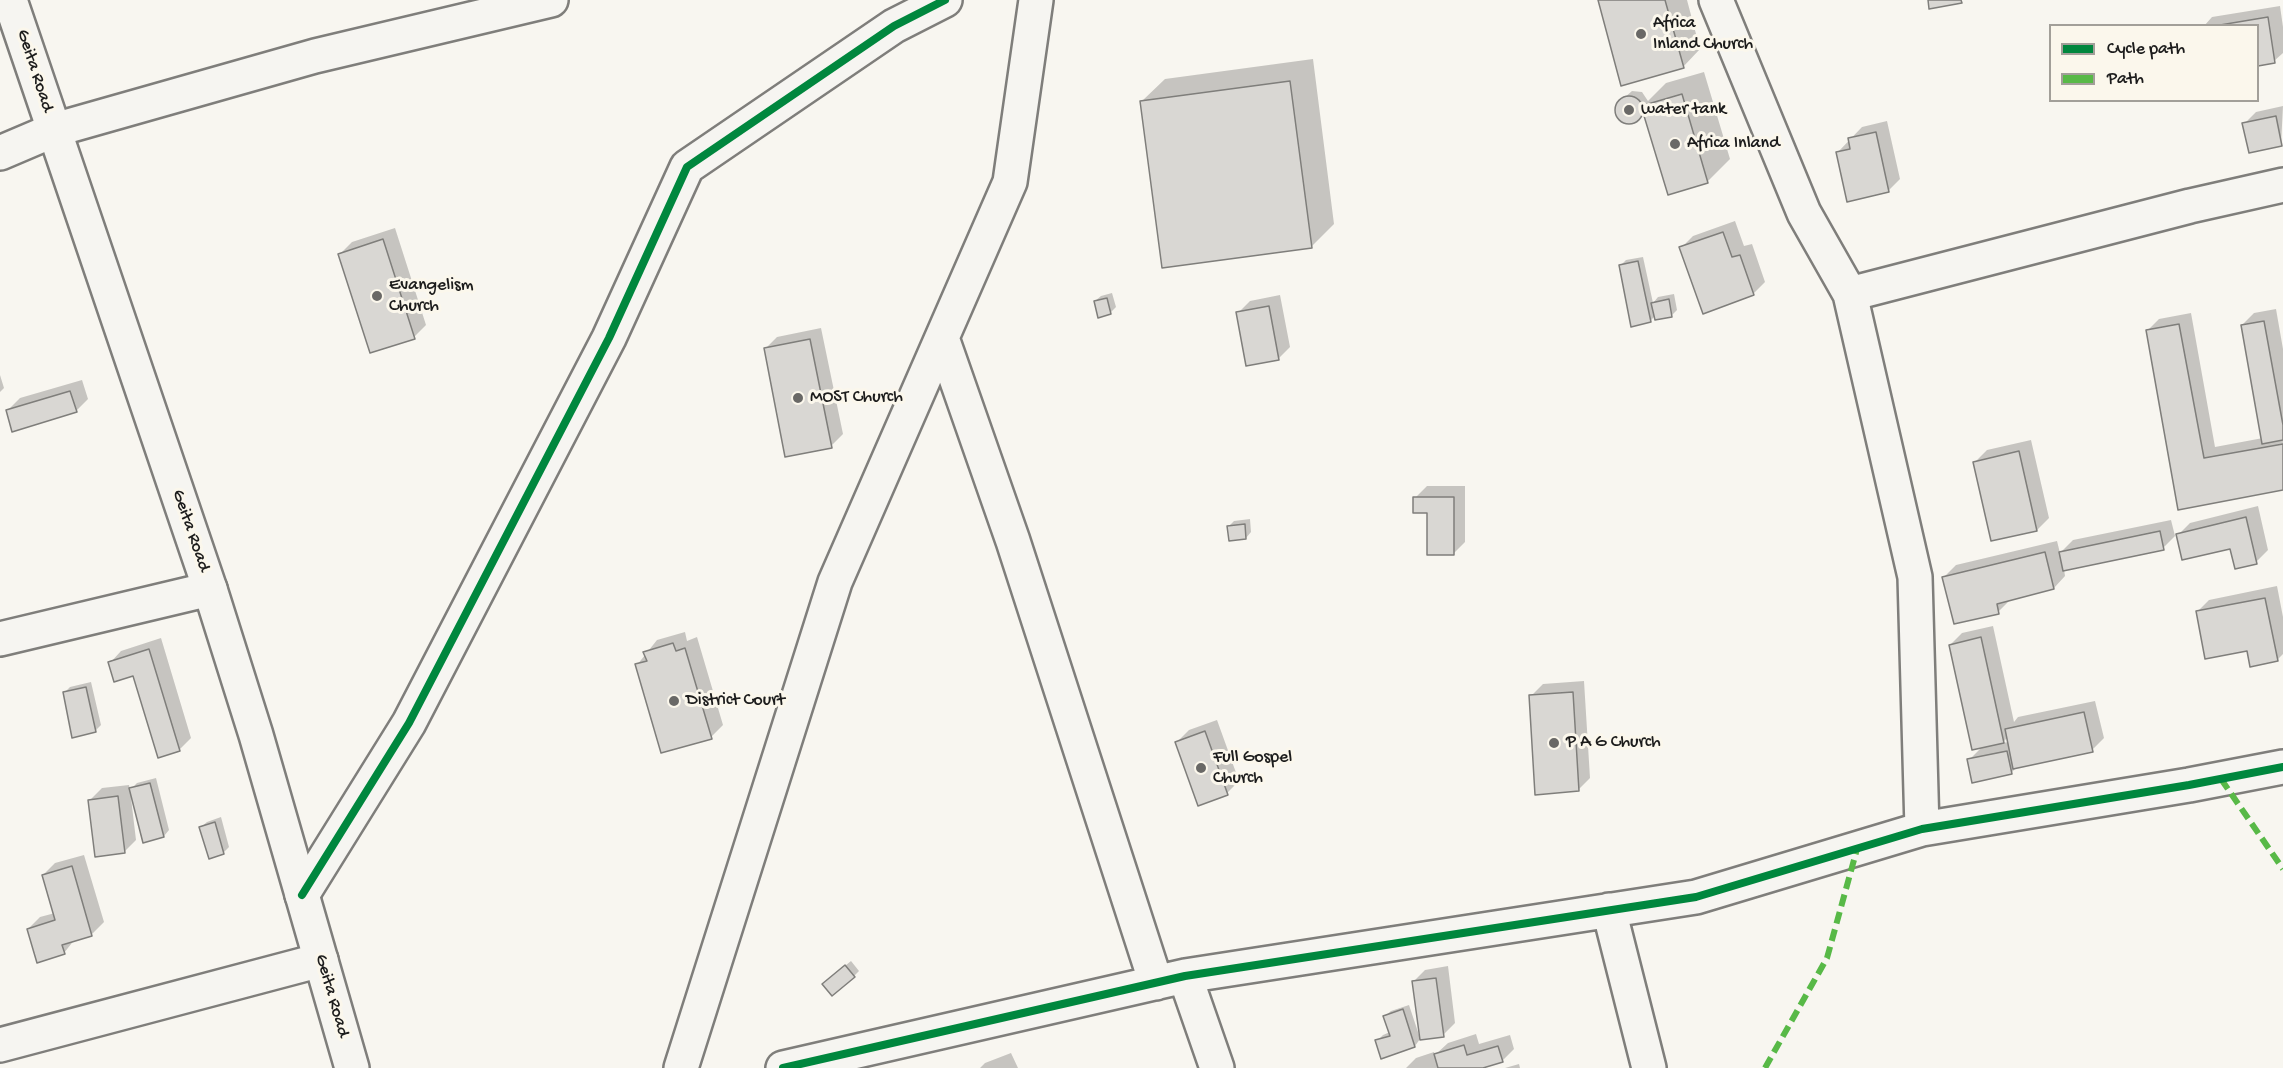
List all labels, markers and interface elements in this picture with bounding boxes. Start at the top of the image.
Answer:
place label: Africa Inland Church [1653,13,1753,56]
legend [2049,24,2259,102]
street label: Geita Road [11,27,57,115]
marker: Africa Inland Church [1634,27,1648,41]
text: Cycle path [2107,39,2185,60]
text: Path [2107,69,2144,90]
place label: water tank [1641,99,1726,121]
marker: water tank [1622,103,1636,117]
place label: Africa Inland [1687,133,1780,155]
marker: Africa Inland [1668,137,1682,151]
place label: Evangelism Church [389,275,473,318]
marker: Evangelism Church [370,289,384,303]
place label: MOST Church [810,387,903,409]
marker: MOST Church [791,391,805,405]
street label: Geita Road [166,487,214,575]
place label: District Court [686,690,785,712]
marker: District Court [667,694,681,708]
place label: P A G Church [1566,732,1661,754]
marker: P A G Church [1547,736,1561,750]
place label: Full Gospel Church [1213,747,1292,789]
marker: Full Gospel Church [1194,761,1208,775]
street label: Geita Road [309,952,353,1040]

